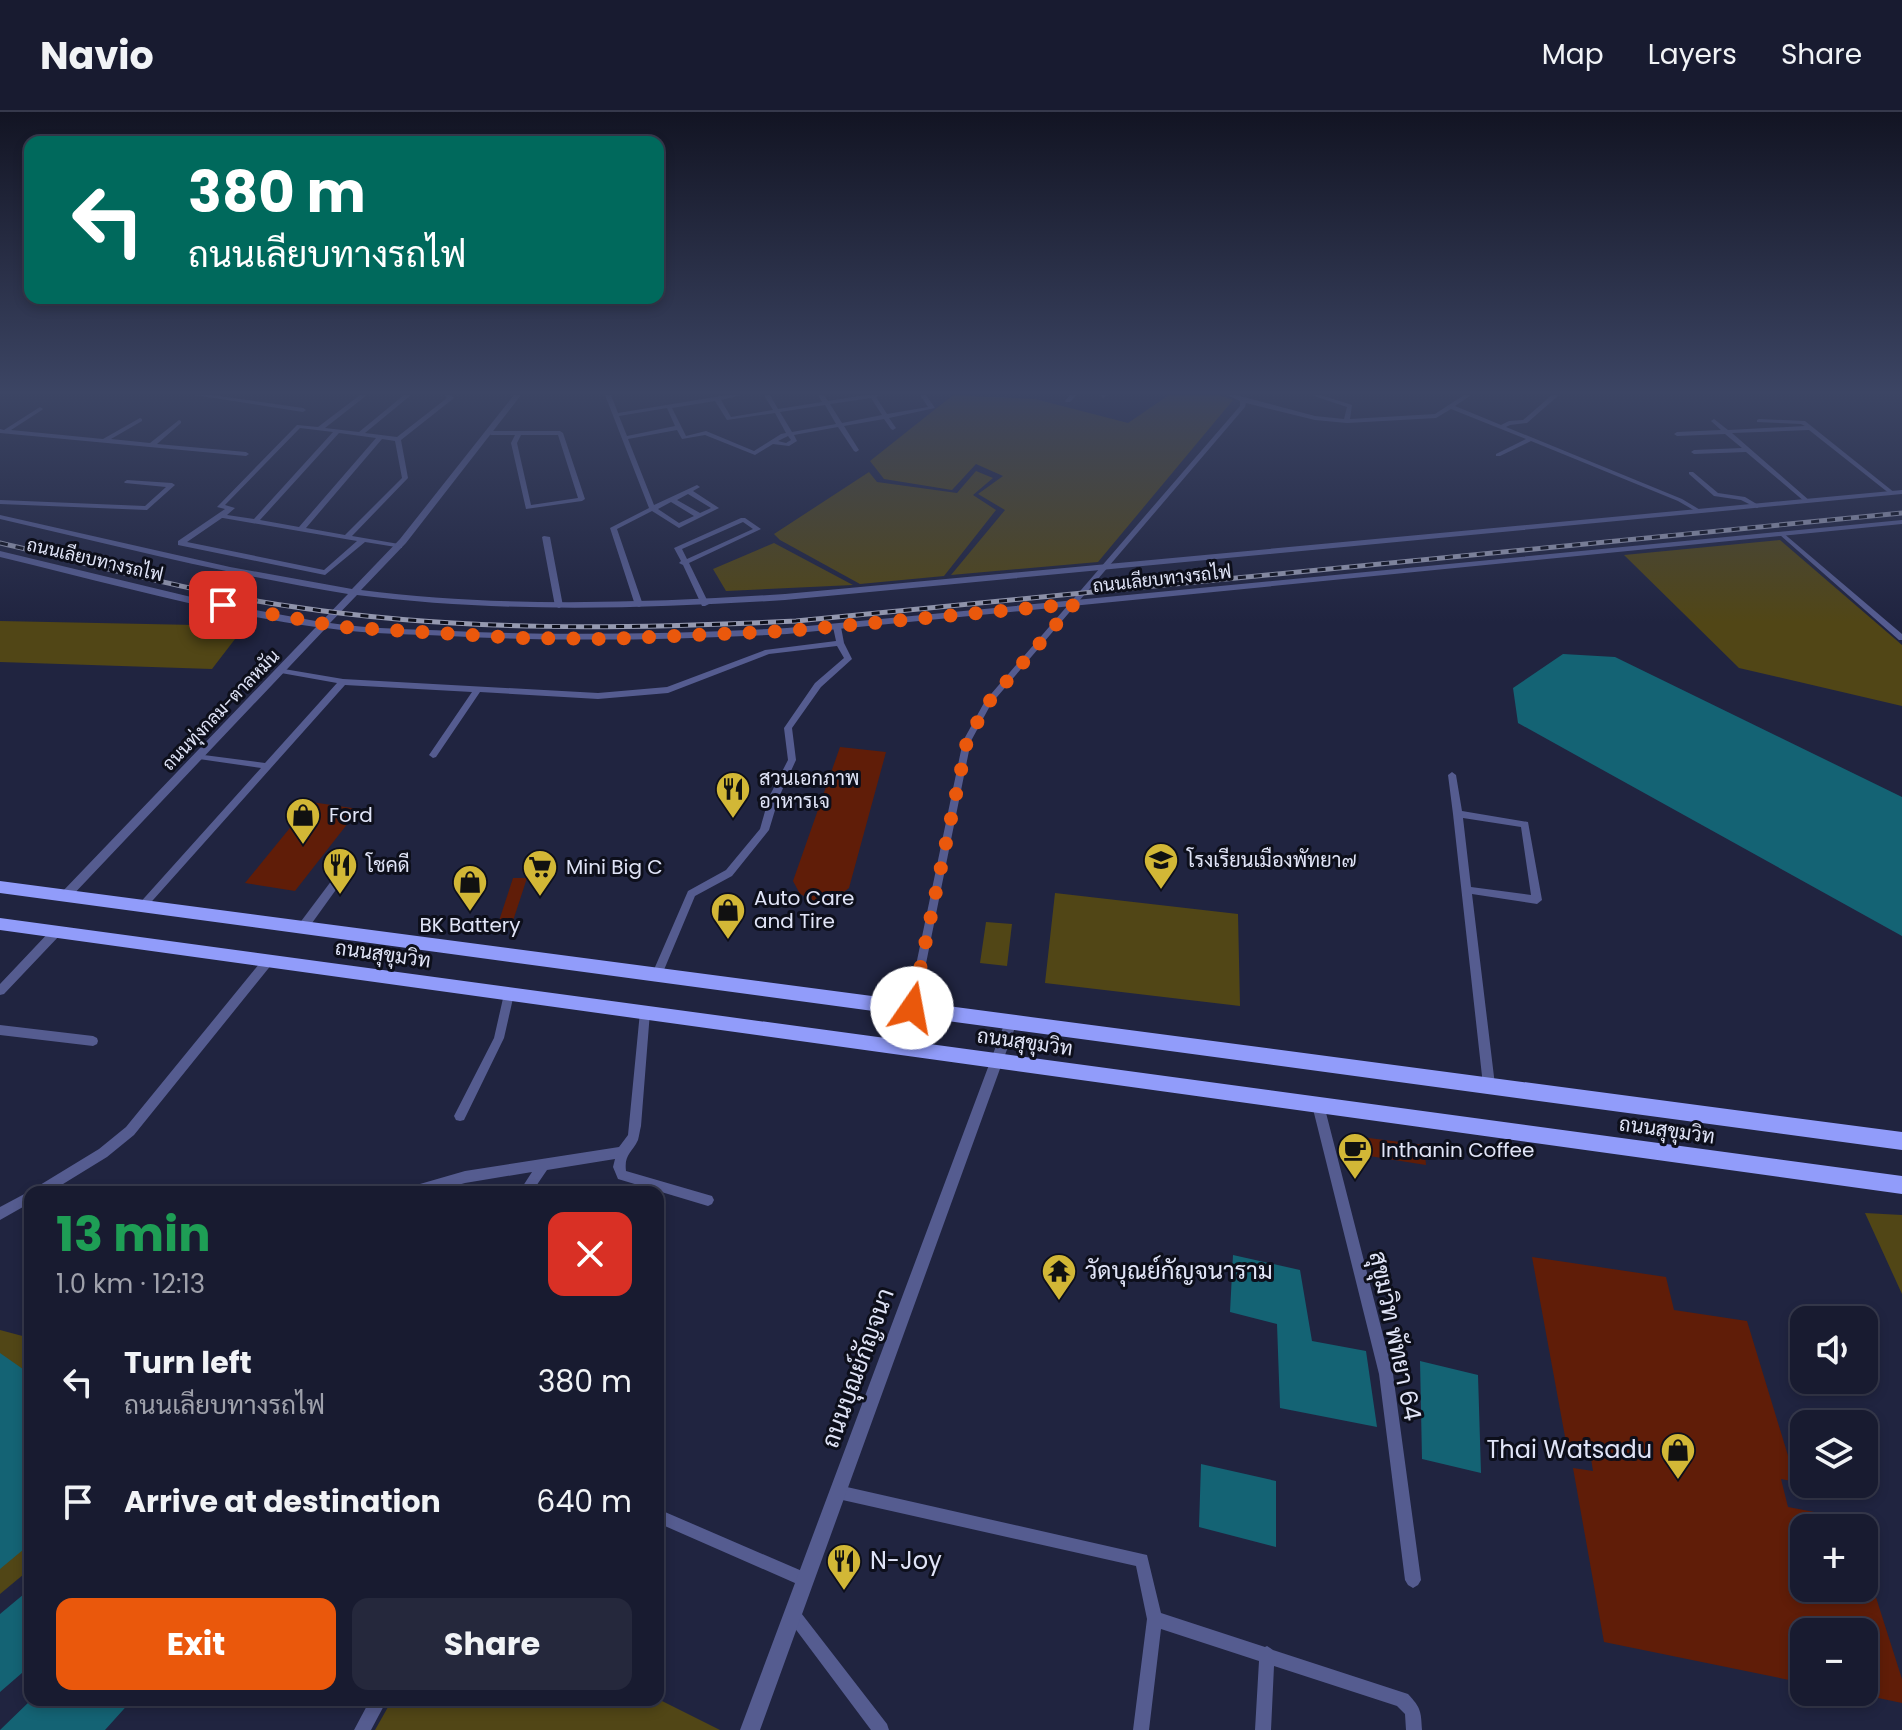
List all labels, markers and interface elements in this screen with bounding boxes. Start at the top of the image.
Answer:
text: Navio [40,29,154,82]
text: Map [1542,35,1604,74]
text: Layers [1648,35,1737,74]
text: Share [1781,35,1862,74]
text: 380 m [188,153,366,232]
icon: left [56,168,160,272]
text: ถนนเลียบทางรถไฟ [188,229,466,280]
street label: ถนนเลียบทางรถไฟ [24,532,166,587]
street label: ถนนเลียบทางรถไฟ [1091,559,1232,598]
pin [189,571,257,639]
icon: arrive [201,583,245,627]
street label: ถนนทุ่งกลม-ตาลหมัน [156,644,285,776]
place label: สวนเอกภาพ อาหารเจ [759,764,859,815]
restaurant icon: สวนเอกภาพ อาหารเจ [714,770,752,820]
shop icon: Ford [284,796,322,846]
place label: Ford [329,801,373,829]
school or university icon: โรงเรียนเมืองพัทยา๗ [1142,841,1180,891]
restaurant icon: โชคดี [321,846,359,896]
place label: โรงเรียนเมืองพัทยา๗ [1186,846,1356,874]
supermarket icon: Mini Big C [521,848,559,898]
place label: โชคดี [365,851,410,879]
place label: Mini Big C [566,853,663,881]
shop icon: BK Battery [451,863,489,913]
place label: Auto Care and Tire [754,884,855,935]
shop icon: Auto Care and Tire [709,891,747,941]
place label: BK Battery [419,911,521,939]
street label: ถนนสุขุมวิท [333,933,433,975]
position arrow [870,966,954,1050]
street label: ถนนสุขุมวิท [975,1021,1075,1063]
street label: ถนนสุขุมวิท [1617,1109,1717,1151]
cafe icon: Inthanin Coffee [1336,1131,1374,1181]
place label: Inthanin Coffee [1381,1136,1534,1164]
text: 13 min [56,1201,211,1268]
button: close [548,1212,632,1296]
street label: สุขุมวิท พัทยา 64 [1361,1248,1430,1424]
temple icon: วัดบุณย์กัญจนาราม [1040,1252,1078,1302]
place label: วัดบุณย์กัญจนาราม [1085,1254,1273,1287]
text: 1.0 km · 12:13 [56,1266,205,1302]
street label: ถนนบุณย์กัญจนา [813,1283,902,1452]
map controls [1790,1306,1878,1706]
button: sound [1790,1306,1878,1394]
text: Turn left [124,1341,252,1384]
icon: left [56,1360,100,1404]
text: 380 m [538,1360,632,1403]
text: ถนนเลียบทางรถไฟ [124,1387,325,1423]
button: layers [1790,1410,1878,1498]
shop icon: Thai Watsadu [1659,1431,1697,1481]
place label: Thai Watsadu [1486,1433,1652,1466]
icon: arrive [56,1480,100,1524]
text: Arrive at destination [124,1480,441,1523]
text: 640 m [536,1480,632,1523]
button: + [1790,1514,1878,1602]
restaurant icon: N-Joy [825,1542,863,1592]
place label: N-Joy [870,1544,942,1577]
button: Exit [56,1598,336,1690]
button: Share [352,1598,632,1690]
button: − [1790,1618,1878,1706]

